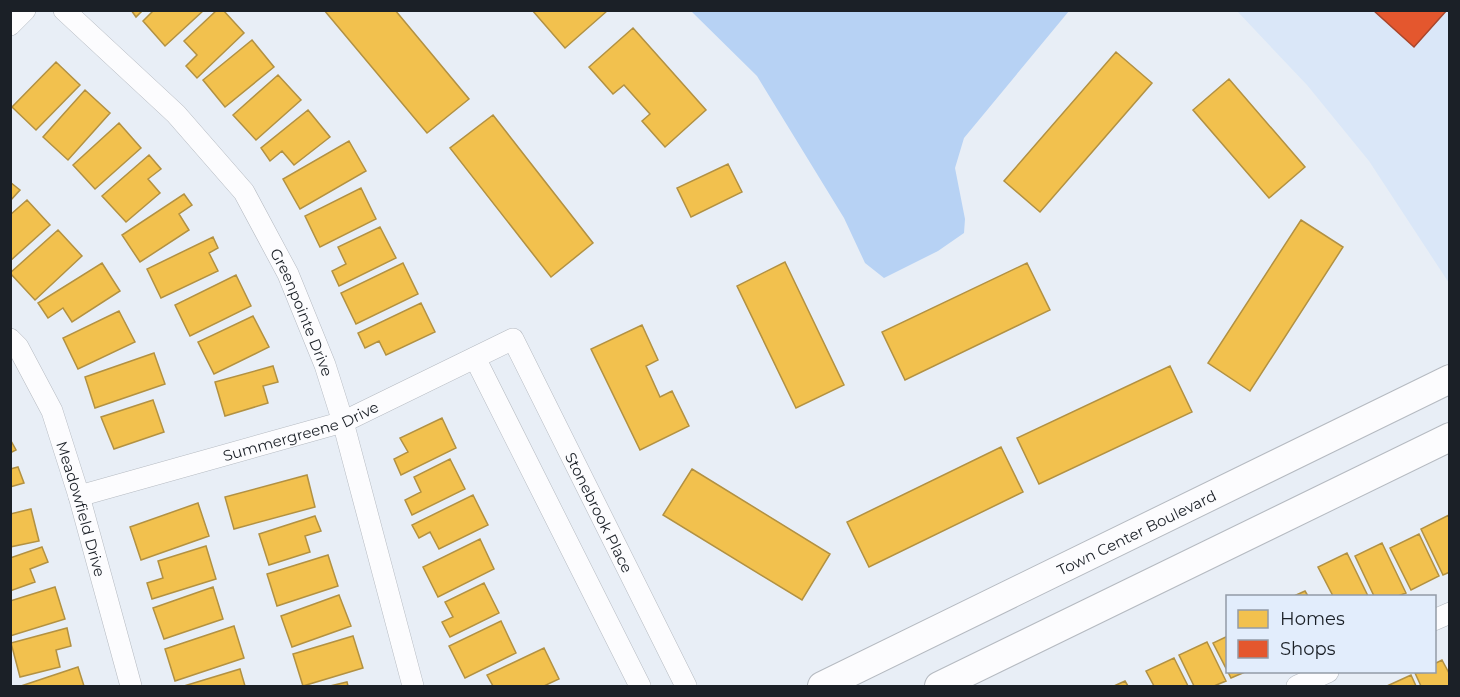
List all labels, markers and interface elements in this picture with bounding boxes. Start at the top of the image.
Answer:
street label: Greenpointe Drive [266,245,337,379]
street label: Summergreene Drive [221,397,381,465]
street label: Meadowfield Drive [53,439,110,579]
street label: Stonebrook Place [561,449,637,576]
street label: Town Center Boulevard [1054,485,1219,579]
legend [1226,595,1436,673]
text: Homes [1280,608,1345,630]
text: Shops [1280,638,1336,660]

